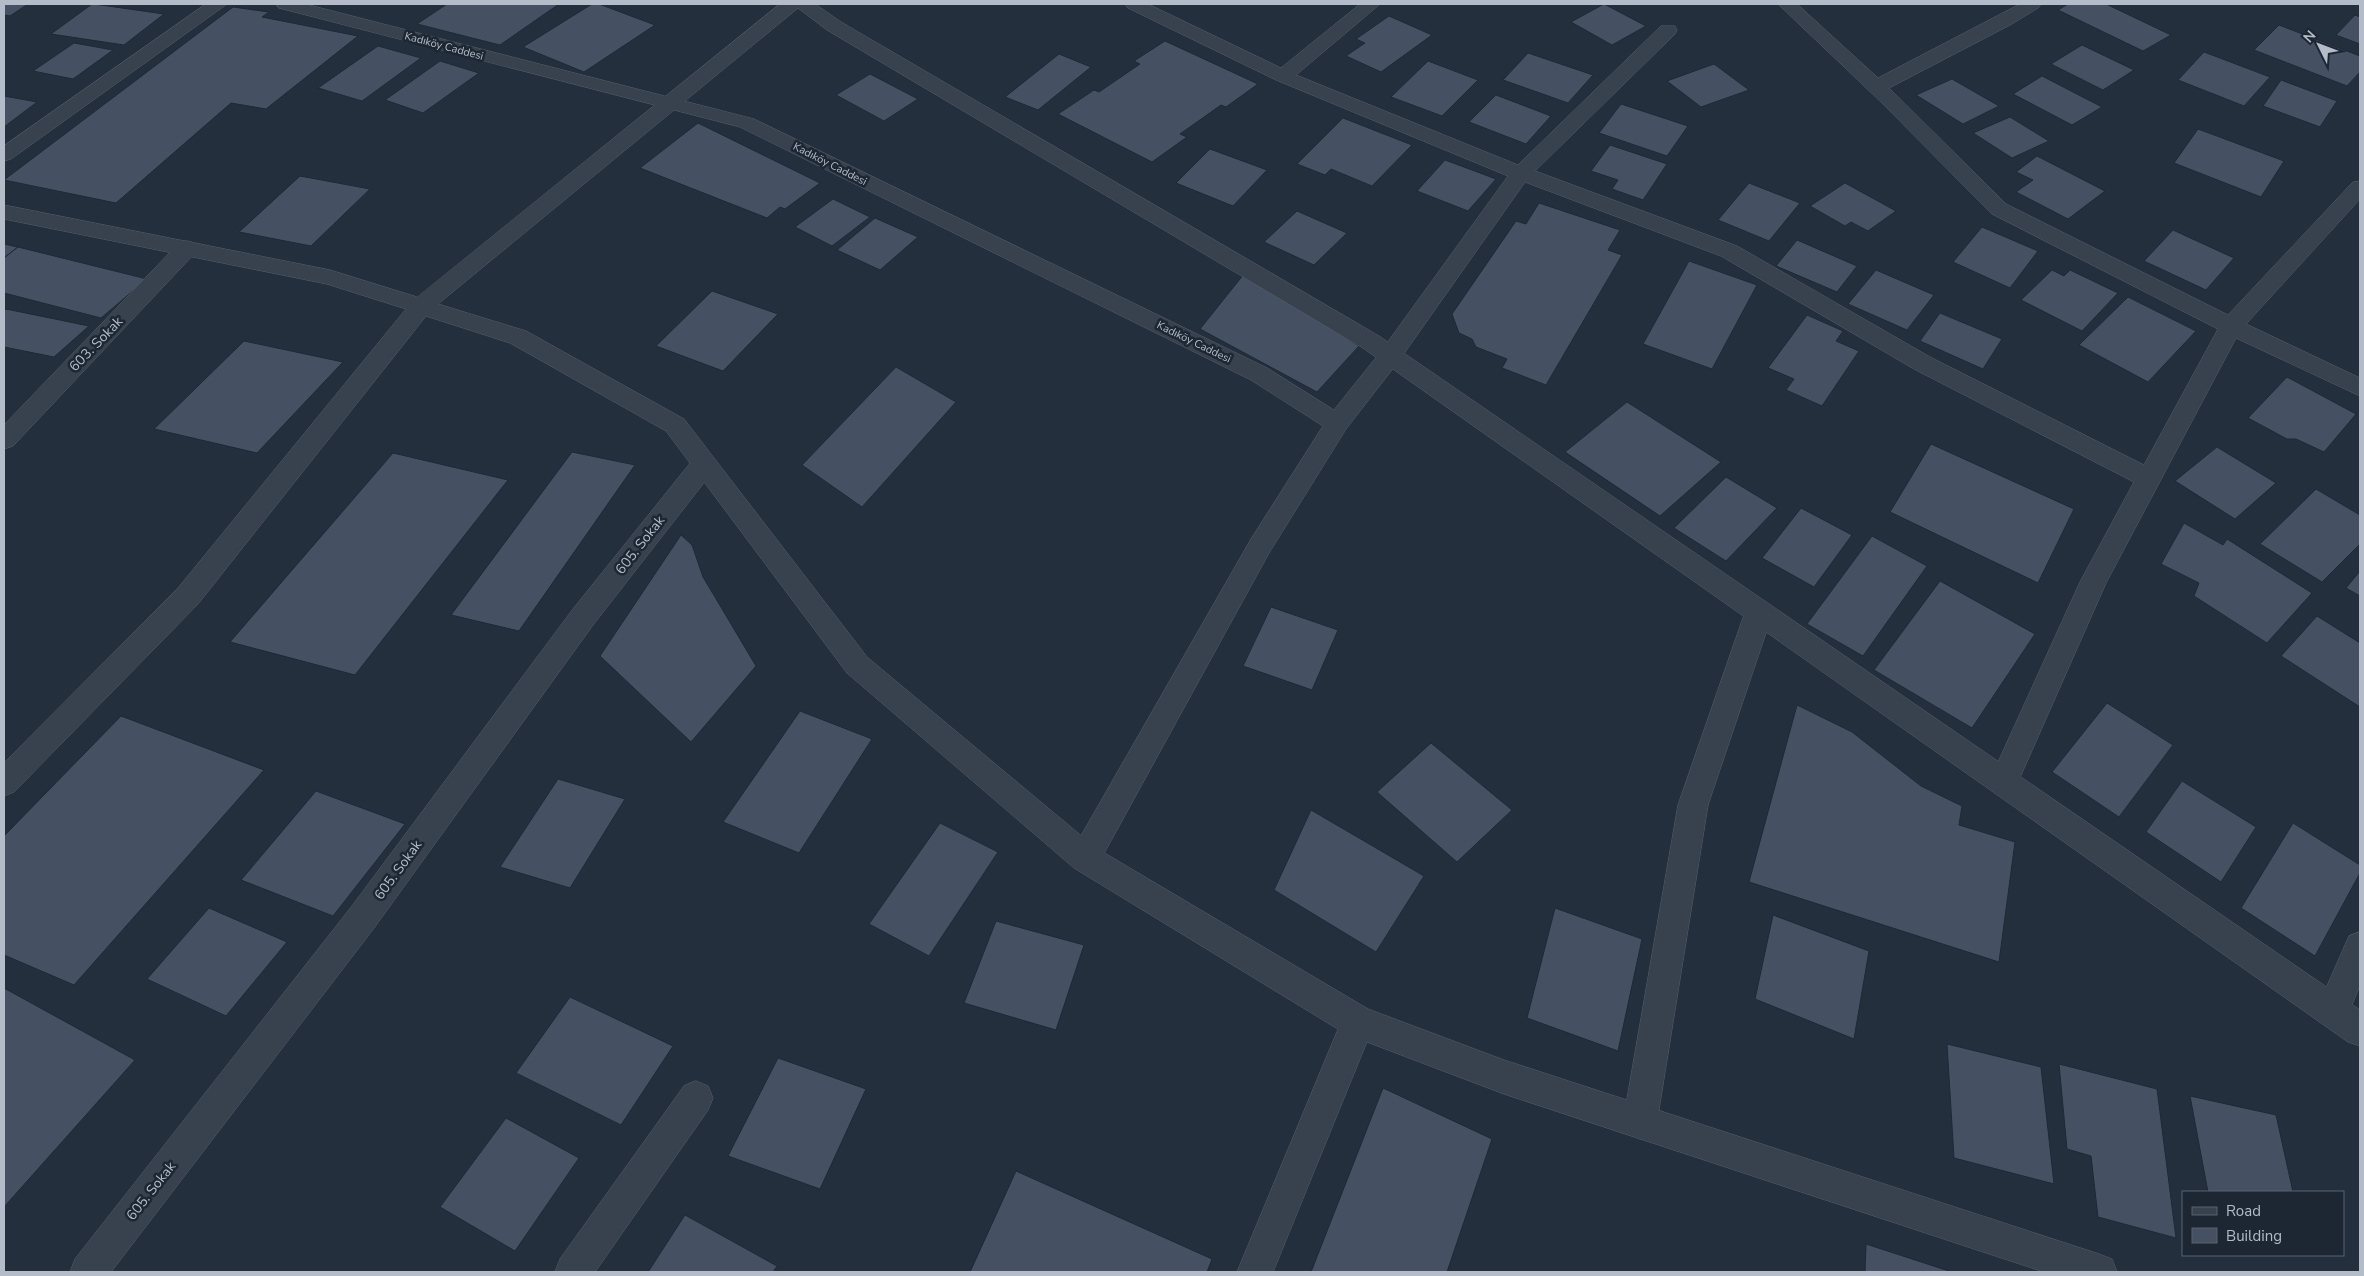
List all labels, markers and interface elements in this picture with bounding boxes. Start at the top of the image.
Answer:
north arrow [2294,20,2344,70]
text: N [2299,26,2320,47]
street label: Kadıköy Caddesi [403,28,485,64]
street label: Kadıköy Caddesi [790,139,870,189]
street label: 603. Sokak [65,312,128,376]
street label: Kadıköy Caddesi [1154,317,1234,367]
street label: 605. Sokak [611,511,670,578]
street label: 605. Sokak [370,835,427,904]
street label: 605. Sokak [122,1157,181,1224]
legend [2182,1191,2344,1256]
text: Road [2226,1201,2261,1221]
text: Building [2226,1226,2282,1246]

